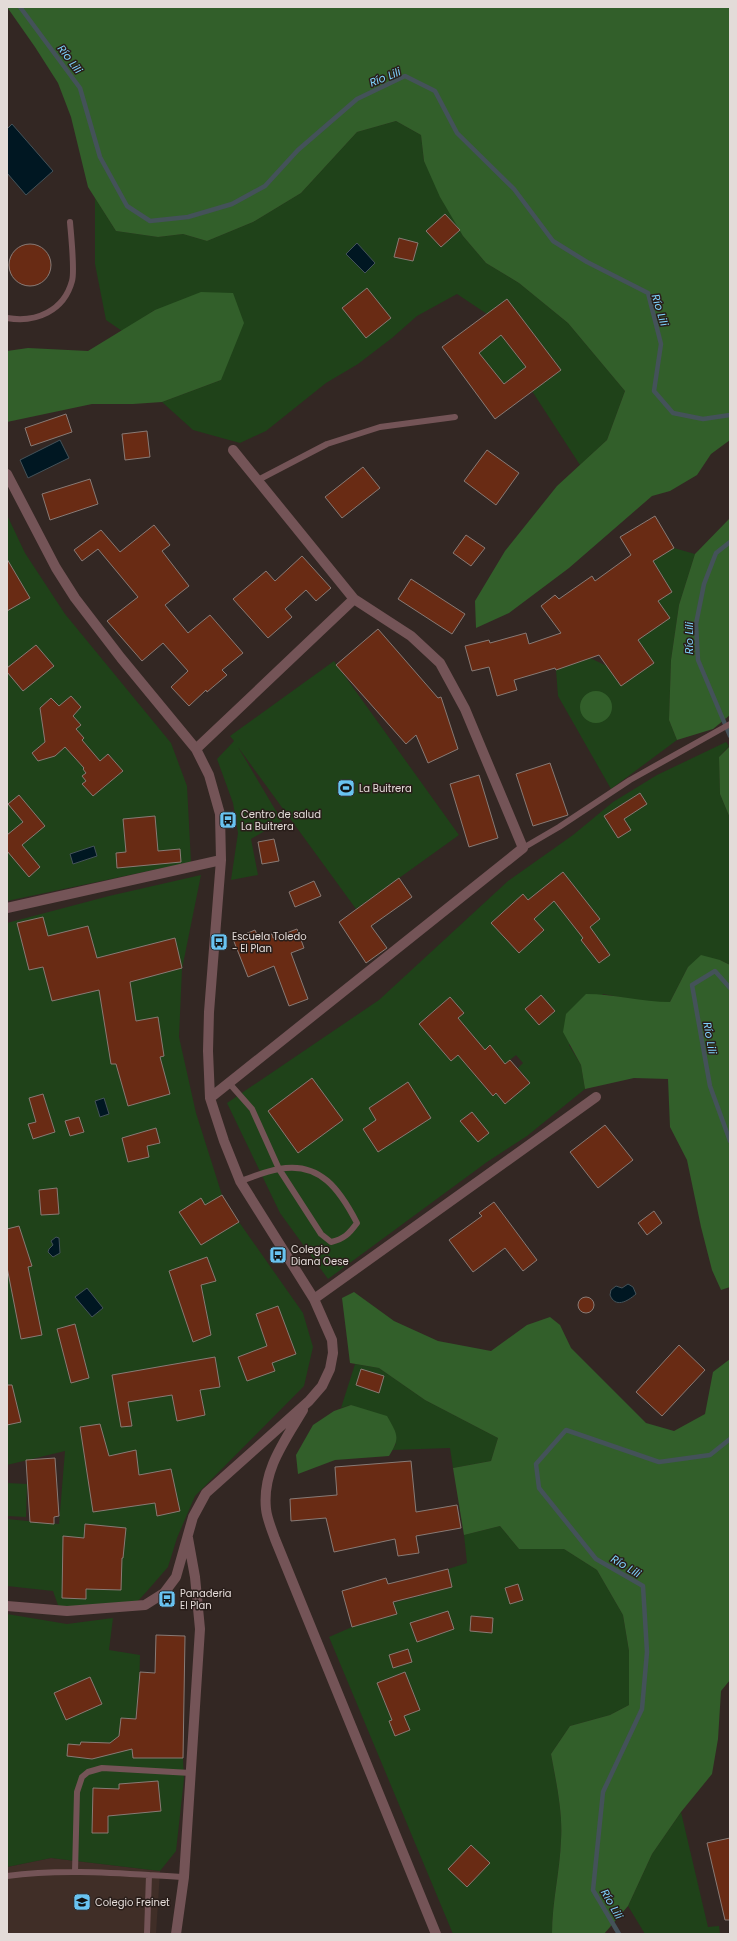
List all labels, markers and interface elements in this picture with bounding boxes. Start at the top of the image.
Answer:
water label: Río Lili [54,41,86,77]
water label: Río Lili [367,63,403,91]
water label: Río Lili [648,292,672,328]
water label: Río Lili [681,621,697,654]
sports icon: La Buitrera [336,778,356,798]
place label: La Buitrera [359,781,412,796]
place label: Centro de salud La Buitrera [241,807,321,834]
bus stop icon: Centro de salud La Buitrera [218,810,238,830]
place label: Escuela Toledo - El Plan [232,929,307,956]
bus stop icon: Escuela Toledo - El Plan [209,932,229,952]
water label: Río Lili [699,1021,721,1056]
place label: Colegio Diana Oese [291,1242,349,1269]
bus stop icon: Colegio Diana Oese [268,1245,288,1265]
water label: Río Lili [608,1551,644,1581]
place label: Panaderia El Plan [180,1586,232,1613]
bus stop icon: Panaderia El Plan [157,1589,177,1609]
water label: Río Lili [597,1886,627,1922]
school or university icon: Colegio Freinet [72,1892,92,1912]
place label: Colegio Freinet [95,1895,170,1910]

